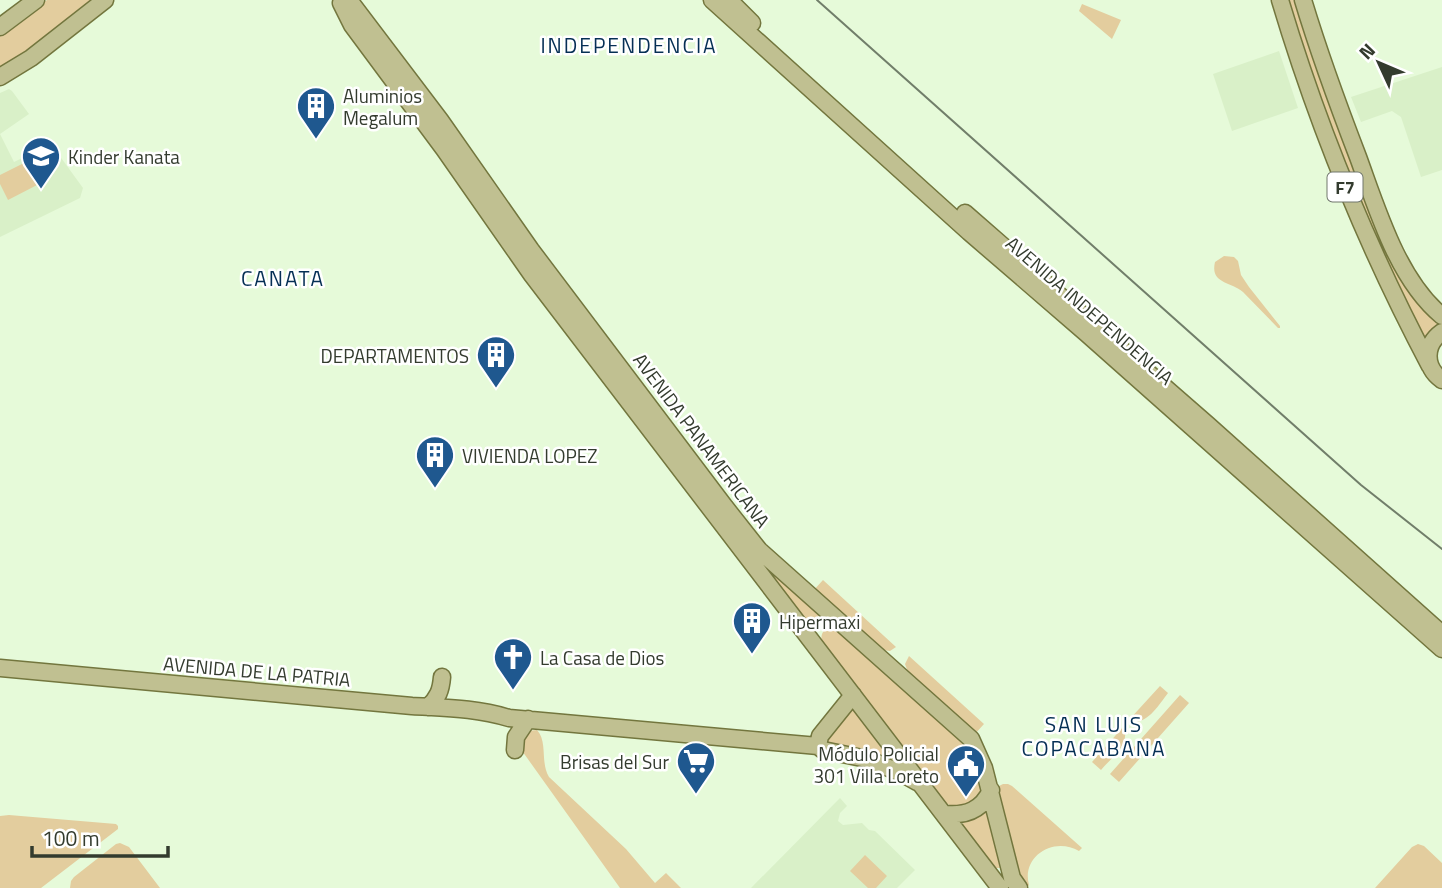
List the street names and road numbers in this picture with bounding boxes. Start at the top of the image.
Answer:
road number: F7 [1328,172,1362,202]
street label: AVENIDA INDEPENDENCIA [1000,229,1180,391]
street label: AVENIDA PANAMERICANA [627,347,777,533]
street label: AVENIDA DE LA PATRIA [162,648,352,694]

